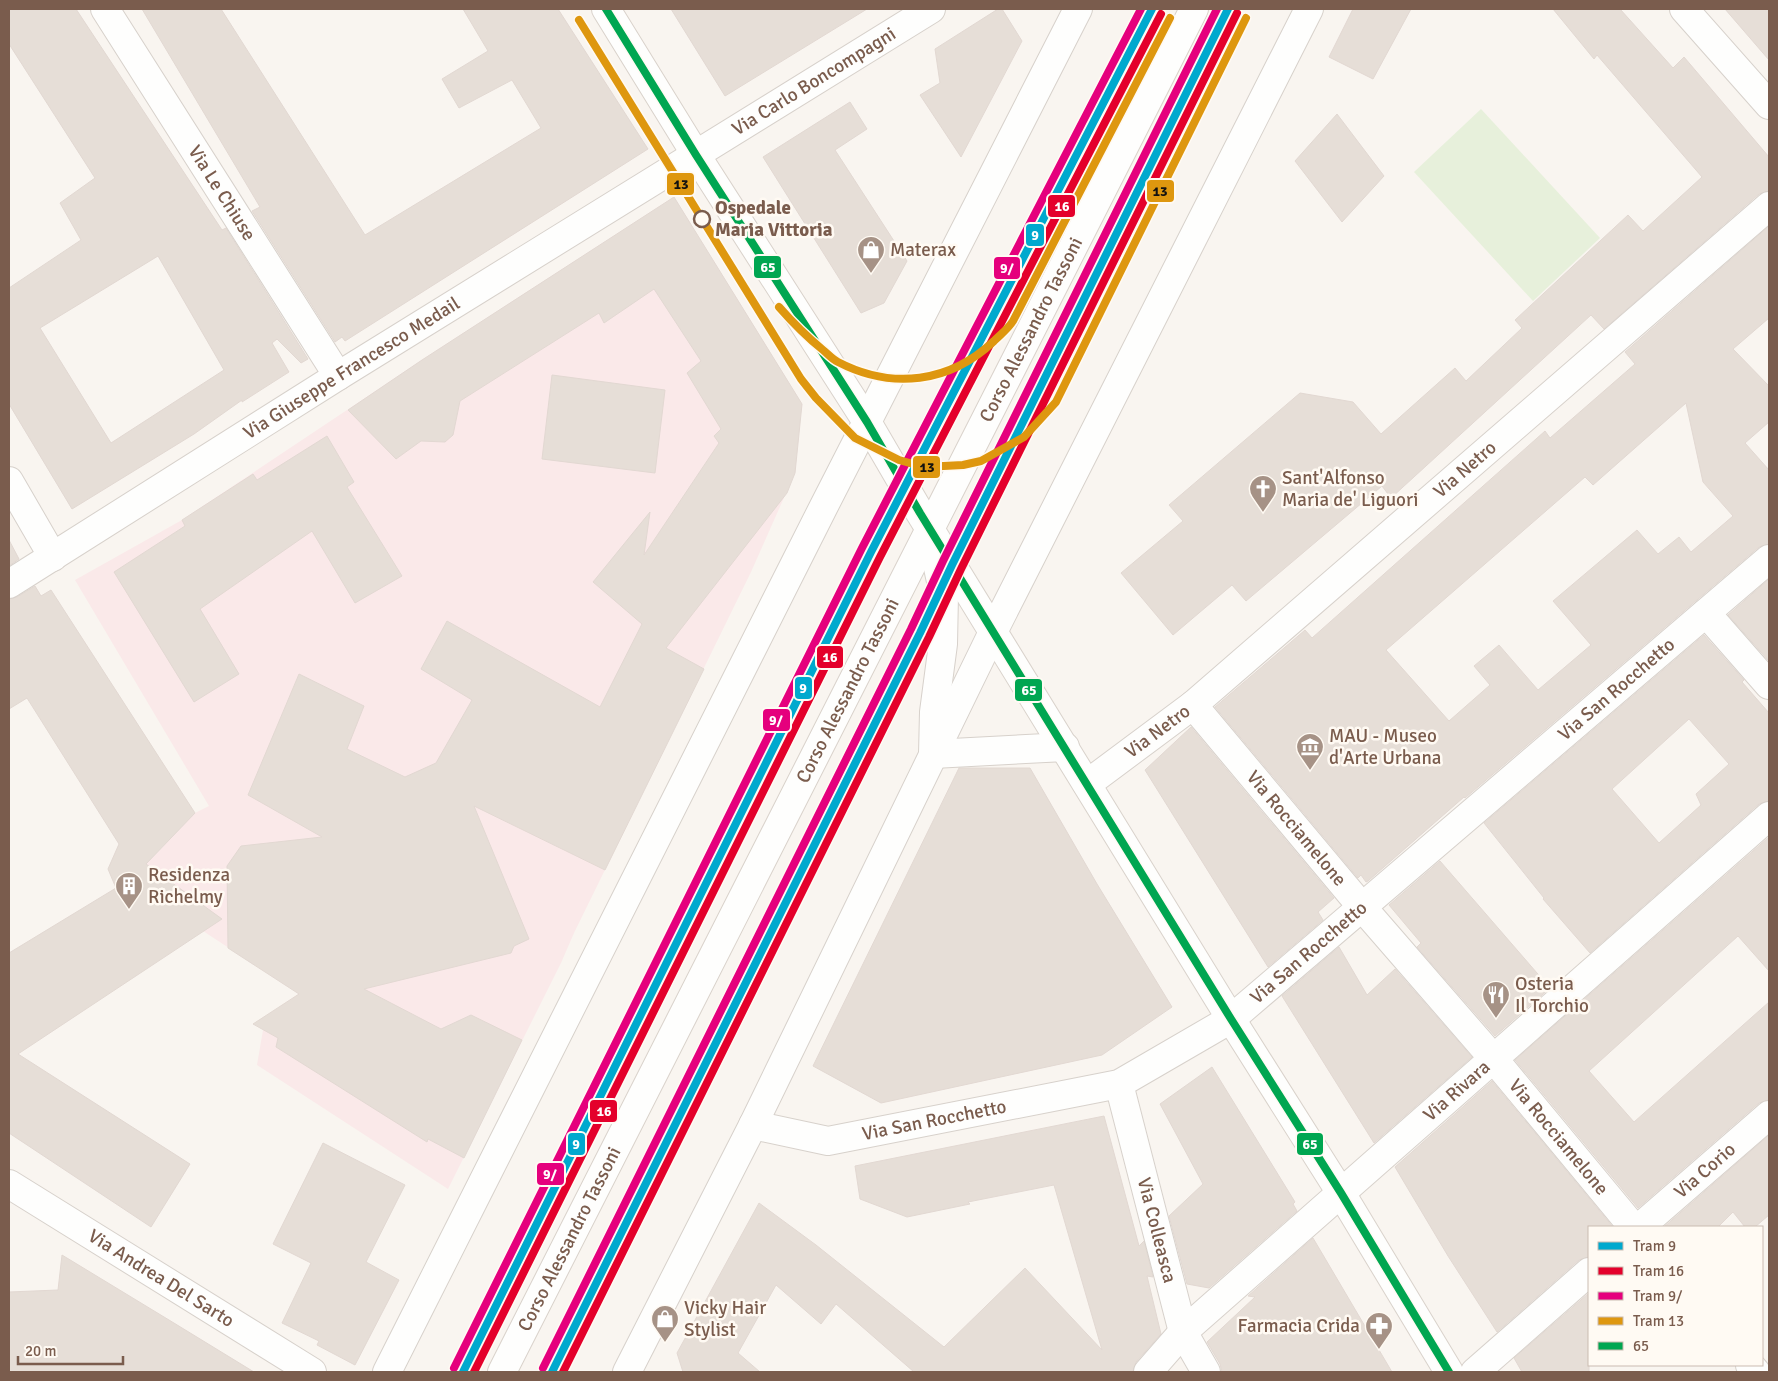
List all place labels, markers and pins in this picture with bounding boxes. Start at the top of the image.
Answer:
place label: Ospedale Maria Vittoria [715,196,833,242]
marker: Ospedale Maria Vittoria [693,210,711,228]
shop icon: Materax [856,235,886,274]
place label: Materax [890,238,956,262]
place label: Sant'Alfonso Maria de' Liguori [1282,466,1418,512]
church icon: Sant'Alfonso Maria de' Liguori [1248,474,1278,513]
place label: MAU - Museo d'Arte Urbana [1329,724,1442,770]
museum icon: MAU - Museo d'Arte Urbana [1295,732,1325,771]
place label: Residenza Richelmy [148,863,230,909]
building icon: Residenza Richelmy [114,871,144,910]
place label: Osteria Il Torchio [1515,972,1589,1018]
restaurant icon: Osteria Il Torchio [1481,980,1511,1019]
place label: Vicky Hair Stylist [684,1296,766,1342]
shop icon: Vicky Hair Stylist [650,1304,680,1343]
pharmacy icon: Farmacia Crida [1364,1311,1394,1350]
place label: Farmacia Crida [1238,1314,1360,1338]

